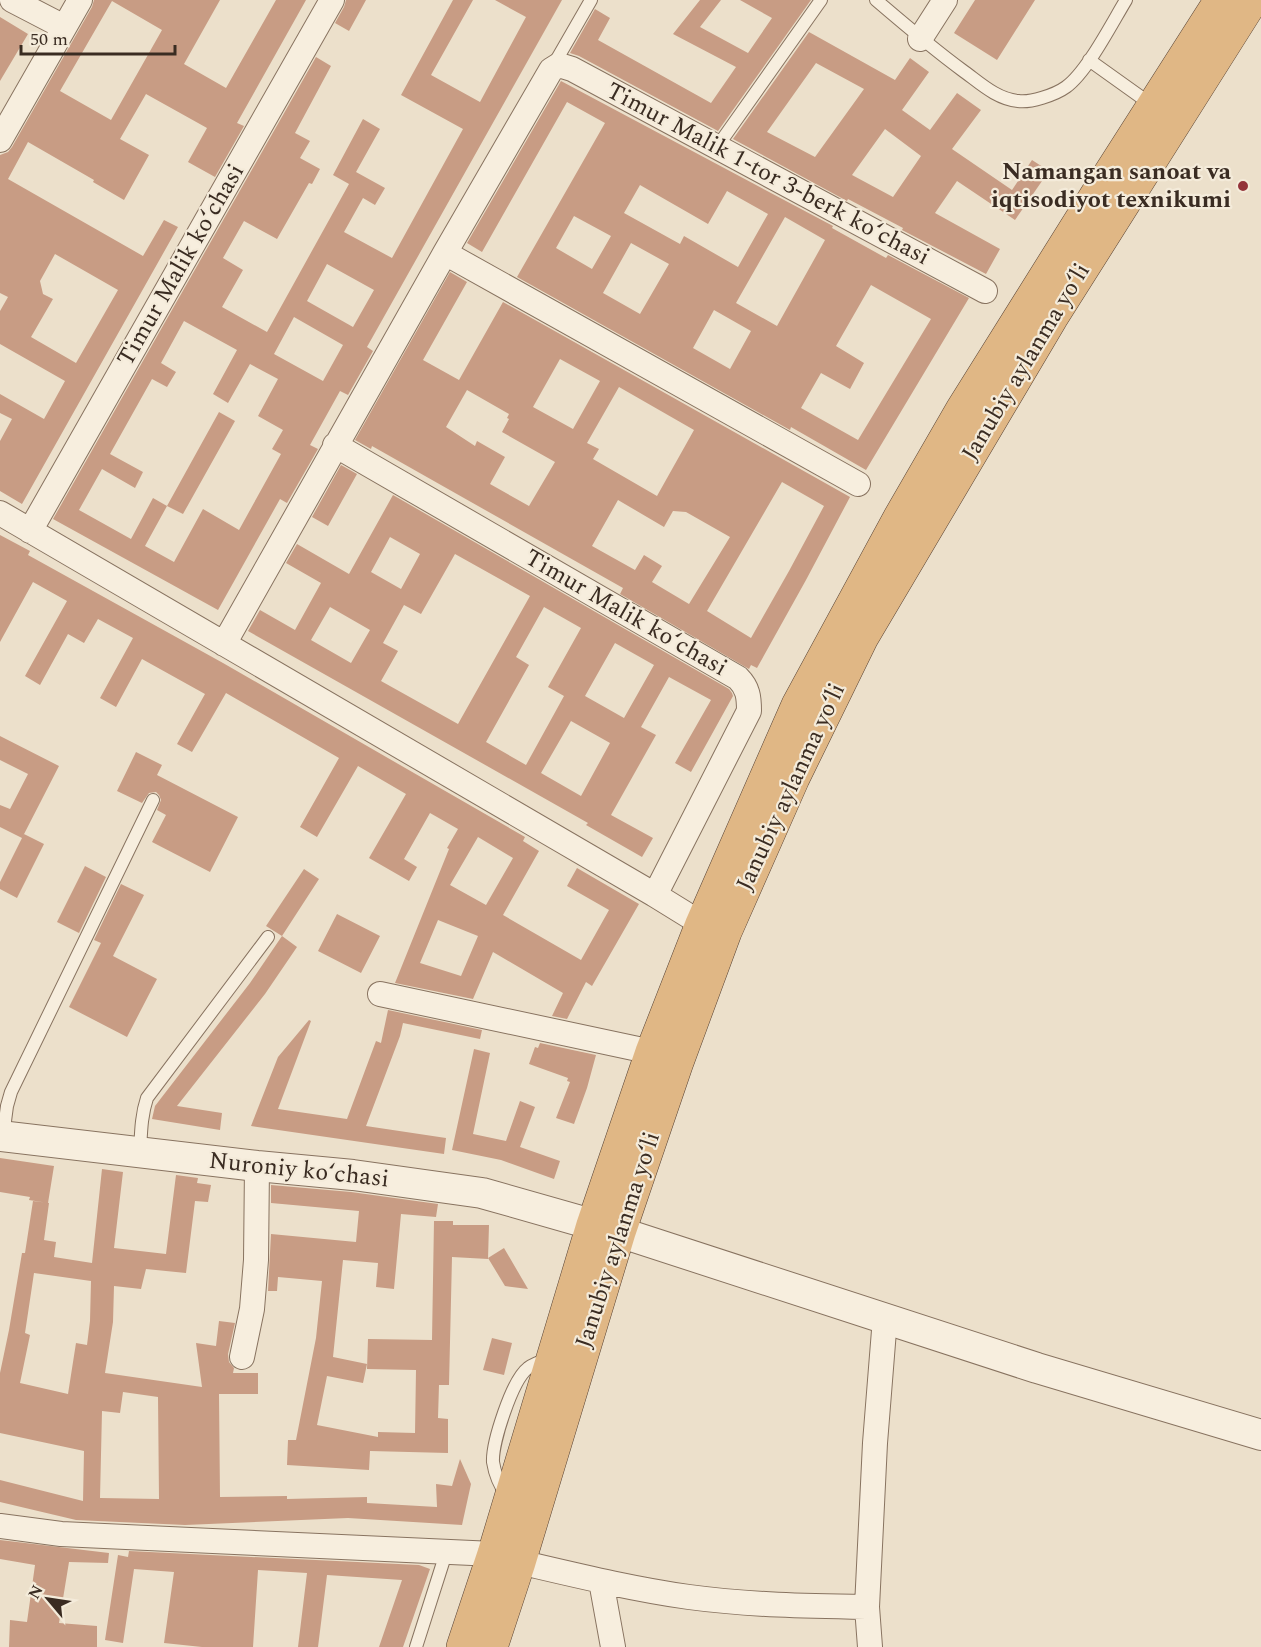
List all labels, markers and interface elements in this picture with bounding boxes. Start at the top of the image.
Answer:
scale bar [21,18,176,56]
text: 50 m [30,26,68,53]
street label: Timur Malik 1-tor 3-berk koʻchasi [600,73,936,275]
place label: Namangan sanoat va iqtisodiyot texnikumi [991,154,1232,218]
street label: Timur Malik koʻchasi [108,157,254,373]
marker: Namangan sanoat va iqtisodiyot texnikumi [1236,179,1250,193]
street label: Janubiy aylanma yoʻli [953,256,1099,468]
street label: Timur Malik koʻchasi [518,540,734,686]
street label: Janubiy aylanma yoʻli [727,677,855,897]
street label: Janubiy aylanma yoʻli [566,1127,670,1353]
street label: Nuroniy koʻchasi [207,1143,391,1197]
north arrow [18,1569,78,1629]
text: N [22,1581,49,1604]

